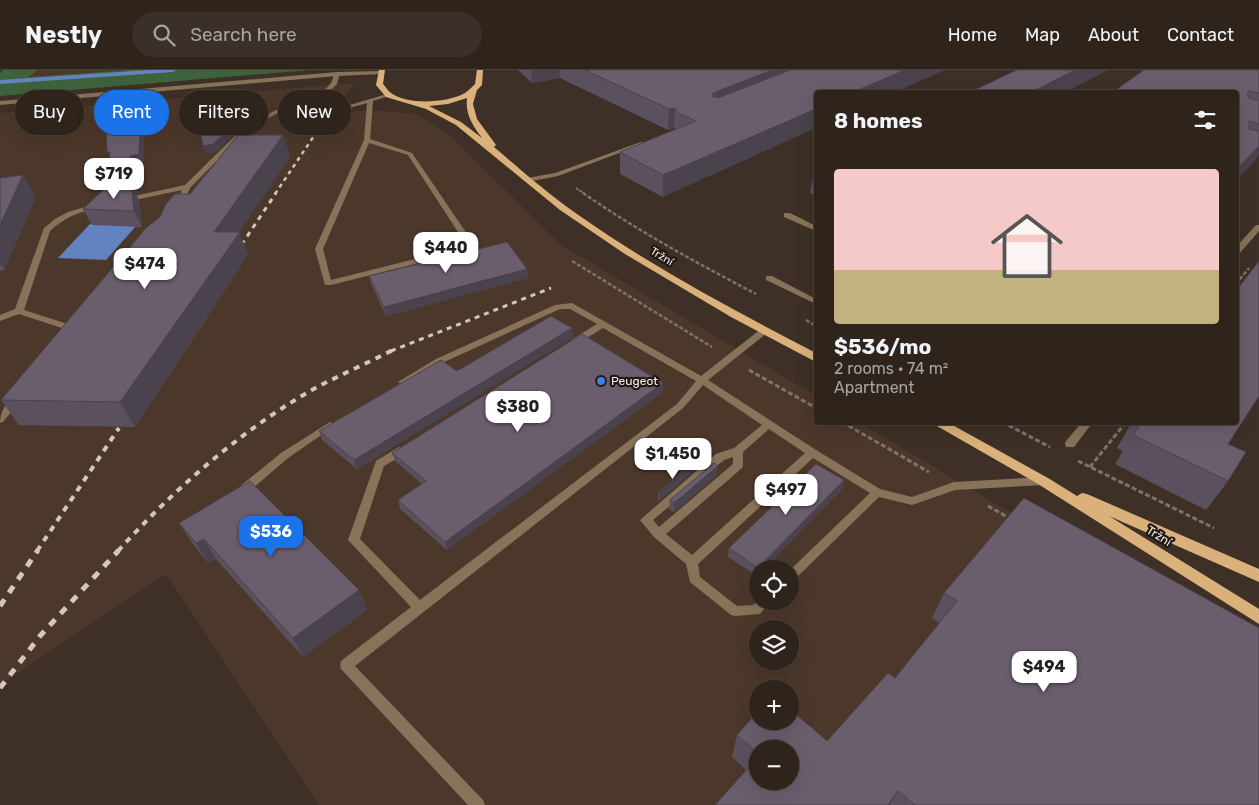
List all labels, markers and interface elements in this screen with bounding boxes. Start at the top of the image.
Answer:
search box [132,12,482,57]
text: Nestly [25,21,102,49]
icon: search [150,21,178,49]
text: Search here [190,23,297,46]
text: Home [948,24,997,46]
text: Map [1025,24,1060,46]
text: About [1088,24,1139,46]
text: Contact [1167,24,1234,46]
chip: Buy [15,90,84,135]
chip: Rent [94,90,169,135]
chip: Filters [179,90,268,135]
chip: New [278,90,351,135]
icon: filters [1191,106,1219,134]
text: 8 homes [834,108,923,133]
pin: $719 [84,158,144,200]
text: $719 [95,164,133,183]
icon: home [982,201,1072,291]
pin: $440 [416,232,476,274]
text: $440 [424,238,468,257]
street label: Tržní [648,245,677,269]
pin: $474 [115,248,175,290]
text: $474 [125,254,165,273]
text: $536/mo [834,334,931,359]
text: 2 rooms · 74 m² [834,359,948,378]
place label: Peugeot [611,374,658,388]
marker: Peugeot [595,375,607,387]
text: Apartment [834,378,914,397]
pin: $380 [488,390,548,433]
text: $380 [497,397,539,416]
pin: $1,450 [632,438,714,480]
text: $1,450 [645,444,701,463]
pin: $497 [756,474,816,516]
text: $497 [766,480,806,499]
pin: $536 [241,516,301,558]
text: $536 [250,522,292,541]
street label: Tržní [1144,523,1175,550]
map controls [749,560,799,790]
button: locate [749,560,799,610]
button: layers [749,620,799,670]
pin: $494 [1014,650,1074,693]
text: $494 [1023,657,1065,676]
button: + [749,680,799,730]
button: − [749,740,799,790]

